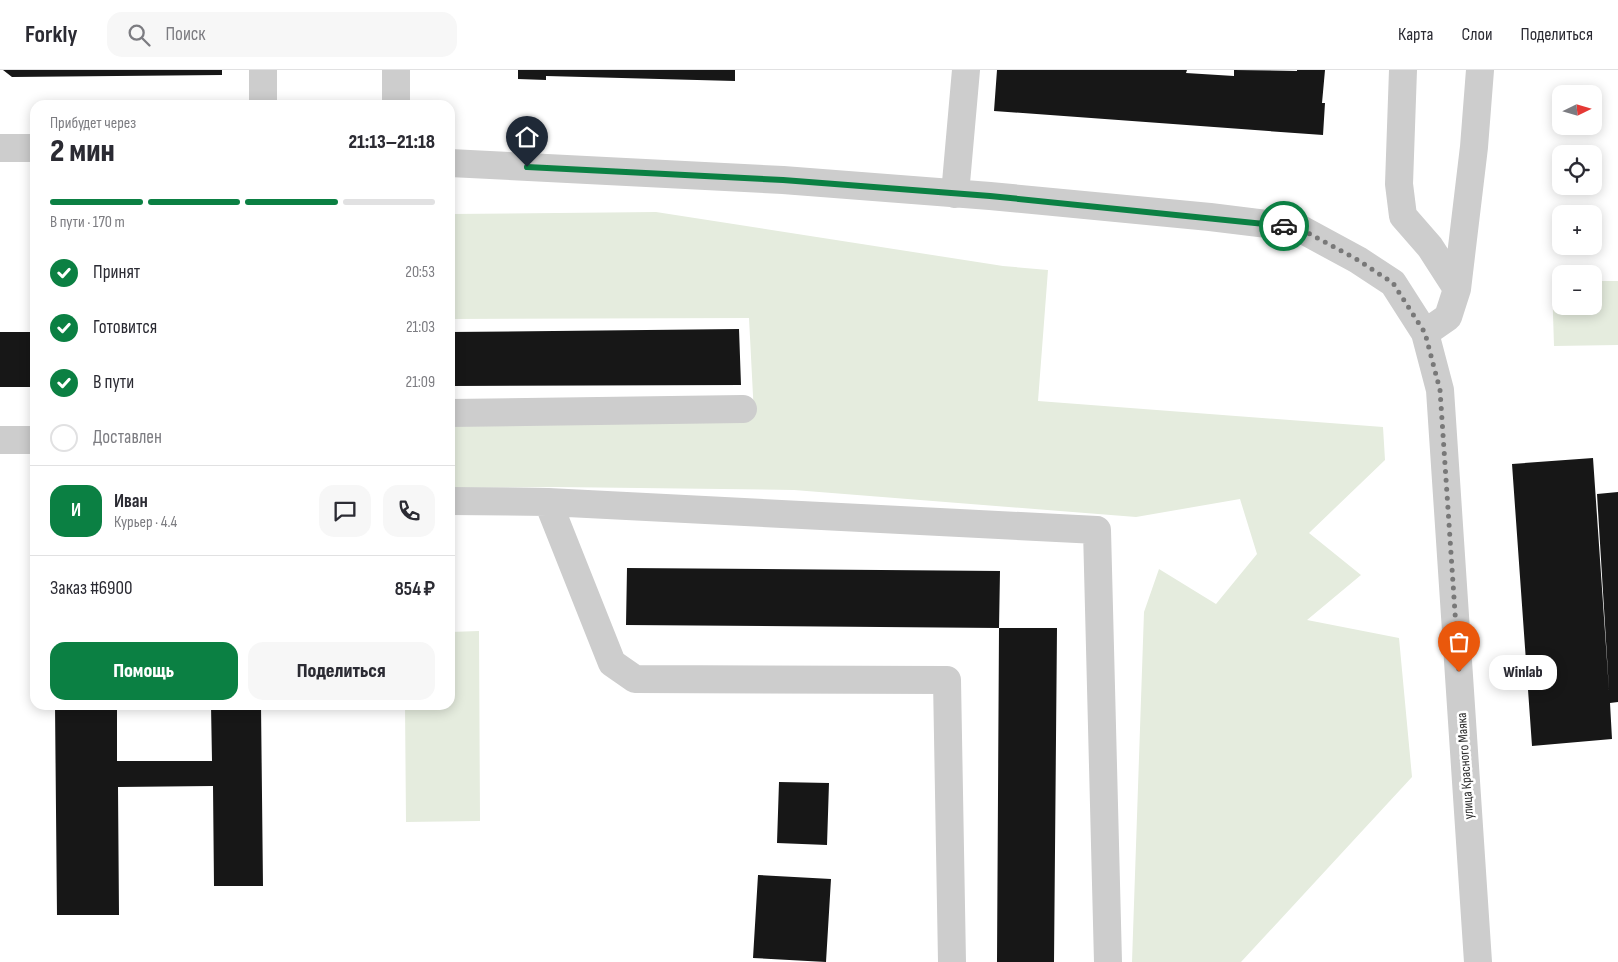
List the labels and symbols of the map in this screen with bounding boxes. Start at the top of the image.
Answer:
north arrow [1552,85,1602,135]
pin [506,116,548,167]
courier [1259,201,1309,251]
pin [1438,621,1480,672]
callout: Winlab [1489,654,1556,690]
street label: улица Красного Маяка [1453,712,1477,820]

